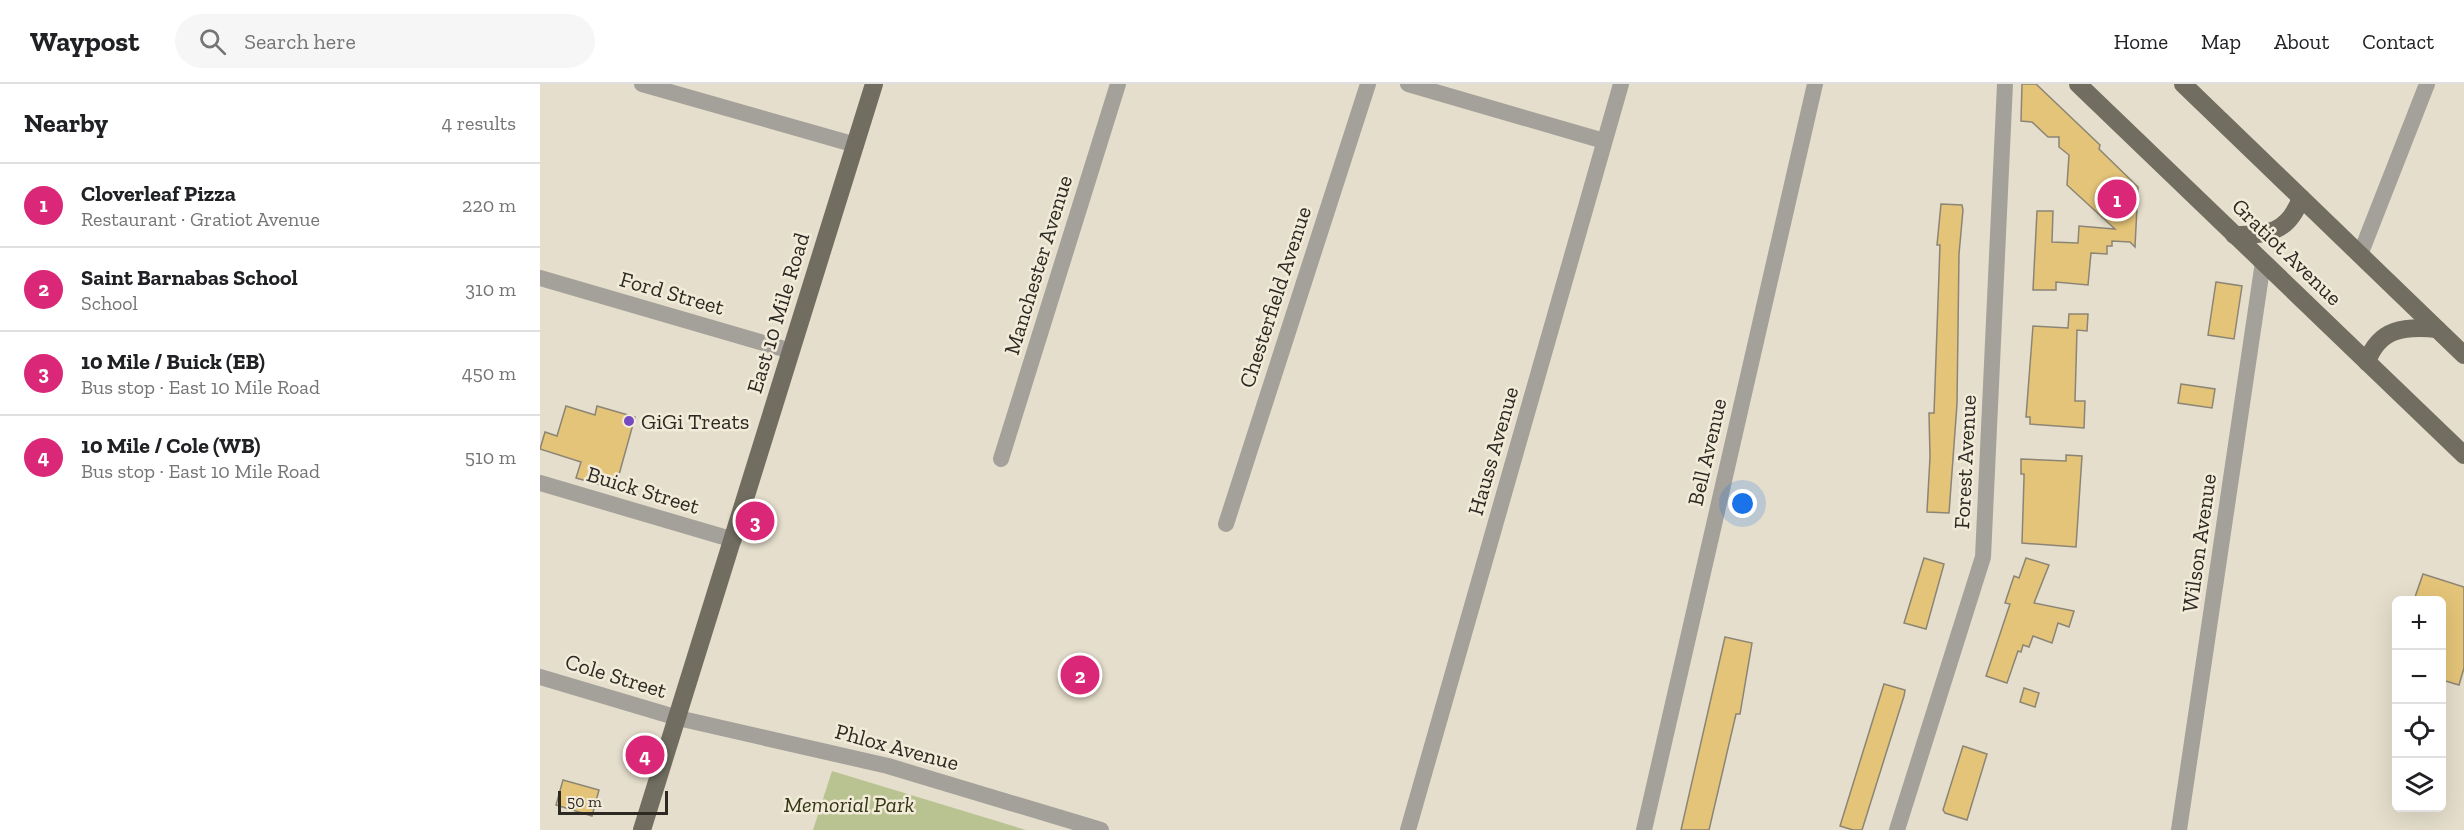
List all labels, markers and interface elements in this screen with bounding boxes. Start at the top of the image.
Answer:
search box [175,14,595,68]
text: Waypost [30,25,139,58]
icon: search [196,25,229,58]
text: Search here [244,28,356,55]
text: Home [2114,29,2168,54]
text: Map [2201,29,2241,54]
text: About [2274,29,2329,54]
text: Contact [2362,29,2434,54]
text: Nearby [24,107,108,139]
text: 4 results [441,111,516,135]
street label: Manchester Avenue [998,172,1078,358]
pin: 1 [2098,176,2136,222]
text: Cloverleaf Pizza [81,180,236,207]
text: 1 [39,193,48,217]
text: 220 m [462,193,516,217]
street label: Gratiot Avenue [2226,193,2348,311]
street label: Chesterfield Avenue [1233,203,1317,391]
text: Restaurant · Gratiot Avenue [81,207,320,231]
street label: East 10 Mile Road [741,229,815,397]
text: Saint Barnabas School [81,264,298,291]
street label: Ford Street [617,265,728,321]
text: 2 [38,277,49,301]
text: 310 m [465,277,516,301]
text: School [81,291,138,315]
text: 10 Mile / Buick (EB) [81,348,265,375]
text: 3 [38,361,49,385]
text: 450 m [462,361,516,385]
text: Bus stop · East 10 Mile Road [81,375,320,399]
street label: Hauss Avenue [1462,384,1524,518]
street label: Forest Avenue [1948,394,1982,530]
street label: Bell Avenue [1682,396,1732,508]
place label: GiGi Treats [641,408,749,435]
marker: GiGi Treats [622,414,636,428]
text: 10 Mile / Cole (WB) [81,432,260,459]
text: 4 [38,445,49,469]
text: 510 m [465,445,516,469]
text: Bus stop · East 10 Mile Road [81,459,320,483]
street label: Buick Street [583,460,703,520]
street label: Wilson Avenue [2176,472,2222,614]
your location [1728,489,1757,518]
pin: 3 [736,498,774,544]
map controls [2392,596,2446,812]
button: + [2392,596,2446,650]
street label: Cole Street [562,648,671,704]
button: − [2392,650,2446,704]
pin: 2 [1060,652,1100,698]
button: locate [2392,704,2446,758]
street label: Phlox Avenue [832,718,962,776]
pin: 4 [626,732,664,778]
button: layers [2392,758,2446,812]
scale bar [558,788,668,816]
park label: Memorial Park [784,791,915,818]
text: 50 m [567,792,602,811]

